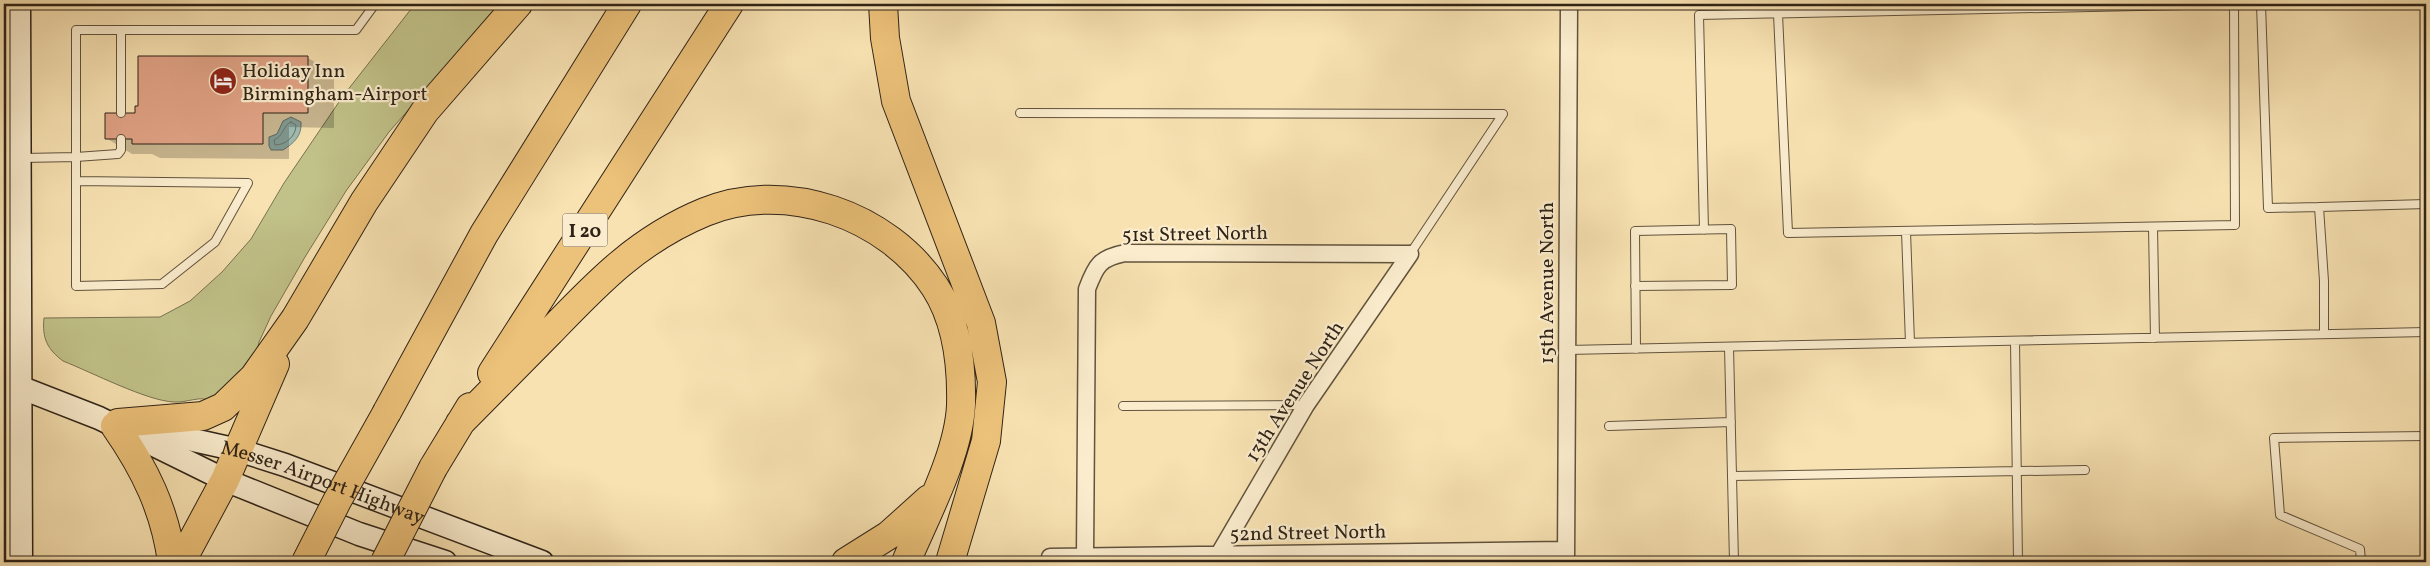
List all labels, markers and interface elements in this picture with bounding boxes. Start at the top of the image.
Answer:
place label: Holiday Inn Birmingham-Airport [242,58,427,109]
hotel icon: Holiday Inn Birmingham-Airport [208,66,238,96]
street label: 15th Avenue North [1534,202,1562,364]
road number: I 20 [562,214,608,246]
street label: 51st Street North [1122,220,1268,250]
street label: 13th Avenue North [1239,316,1352,468]
street label: Messer Airport Highway [218,435,429,533]
street label: 52nd Street North [1229,519,1387,549]

